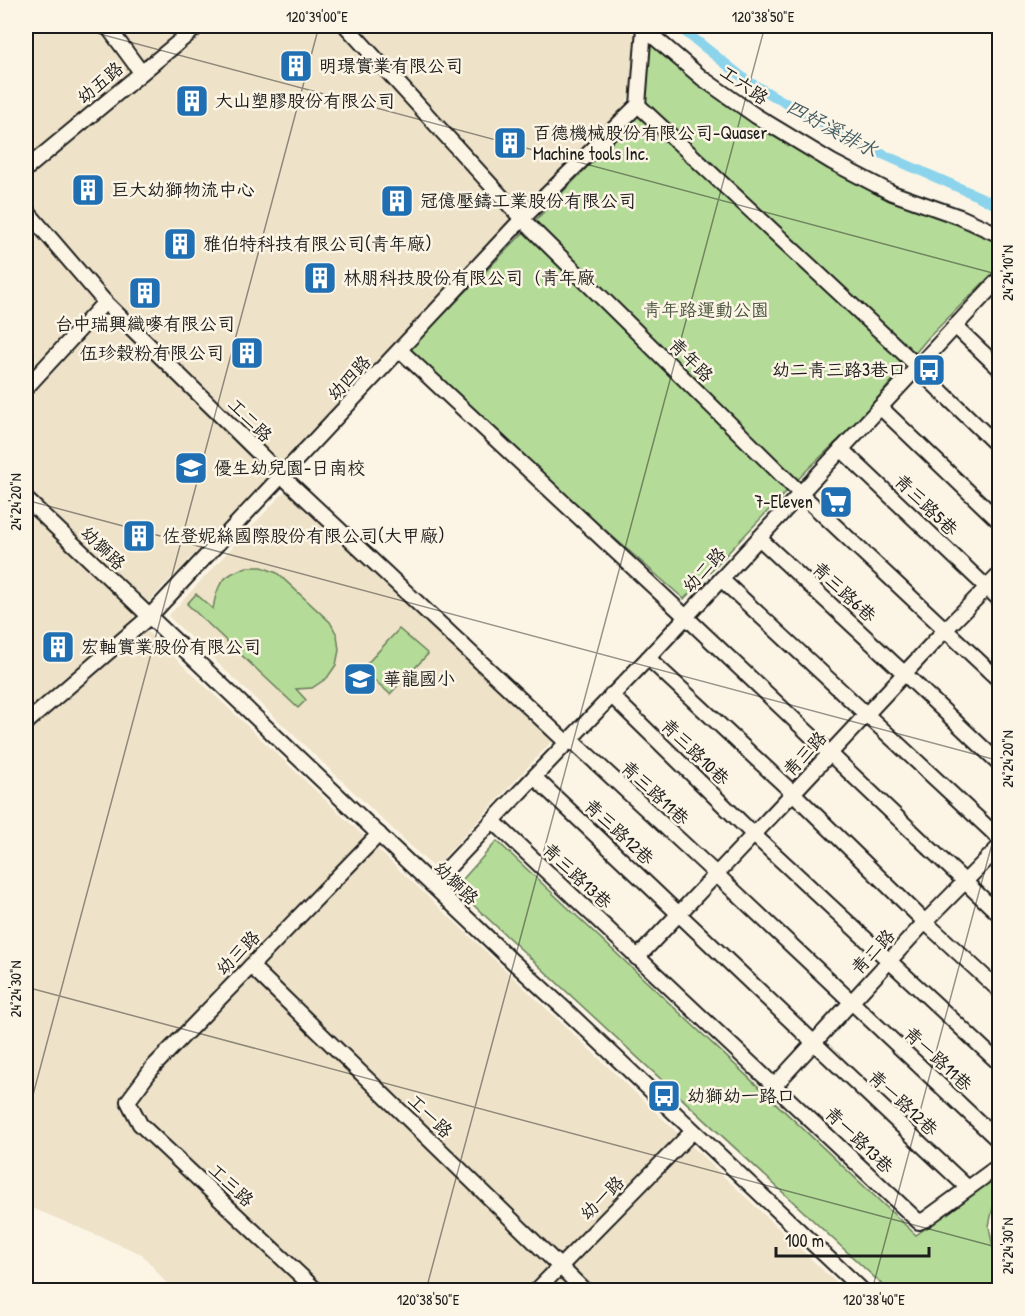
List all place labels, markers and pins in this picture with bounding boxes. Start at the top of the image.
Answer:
building icon: 明璟實業有限公司 [278,48,314,84]
place label: 明璟實業有限公司 [319,53,463,78]
building icon: 大山塑膠股份有限公司 [174,83,210,119]
place label: 大山塑膠股份有限公司 [215,88,395,113]
place label: 百德機械股份有限公司-Quaser Machine tools Inc. [533,120,767,166]
building icon: 百德機械股份有限公司-Quaser Machine tools Inc. [492,125,528,161]
building icon: 巨大幼獅物流中心 [70,172,106,208]
place label: 巨大幼獅物流中心 [111,177,255,202]
building icon: 冠億壓鑄工業股份有限公司 [379,183,415,219]
place label: 冠億壓鑄工業股份有限公司 [420,188,636,213]
building icon: 雅伯特科技有限公司(青年廠) [162,226,198,262]
place label: 雅伯特科技有限公司(青年廠) [203,231,432,256]
building icon: 林朋科技股份有限公司（青年廠 [302,260,338,296]
place label: 林朋科技股份有限公司（青年廠 [343,265,595,290]
building icon: 台中瑞興織嘜有限公司 [127,275,163,311]
place label: 台中瑞興織嘜有限公司 [55,311,235,336]
building icon: 伍珍穀粉有限公司 [229,335,265,371]
place label: 伍珍穀粉有限公司 [80,340,224,365]
bus stop icon: 幼二青三路3巷口 [911,352,947,388]
place label: 幼二青三路3巷口 [772,357,906,382]
school or university icon: 優生幼兒園-日南校 [173,450,209,486]
place label: 優生幼兒園-日南校 [214,455,365,480]
supermarket icon: 7-Eleven [818,484,854,520]
place label: 7-Eleven [754,489,813,514]
building icon: 佐登妮絲國際股份有限公司(大甲廠) [121,518,157,554]
place label: 佐登妮絲國際股份有限公司(大甲廠) [162,523,445,548]
building icon: 宏軸實業股份有限公司 [40,629,76,665]
place label: 宏軸實業股份有限公司 [81,634,261,659]
school or university icon: 華龍國小 [342,661,378,697]
place label: 華龍國小 [383,666,455,691]
bus stop icon: 幼獅幼一路口 [646,1078,682,1114]
place label: 幼獅幼一路口 [687,1083,795,1108]

